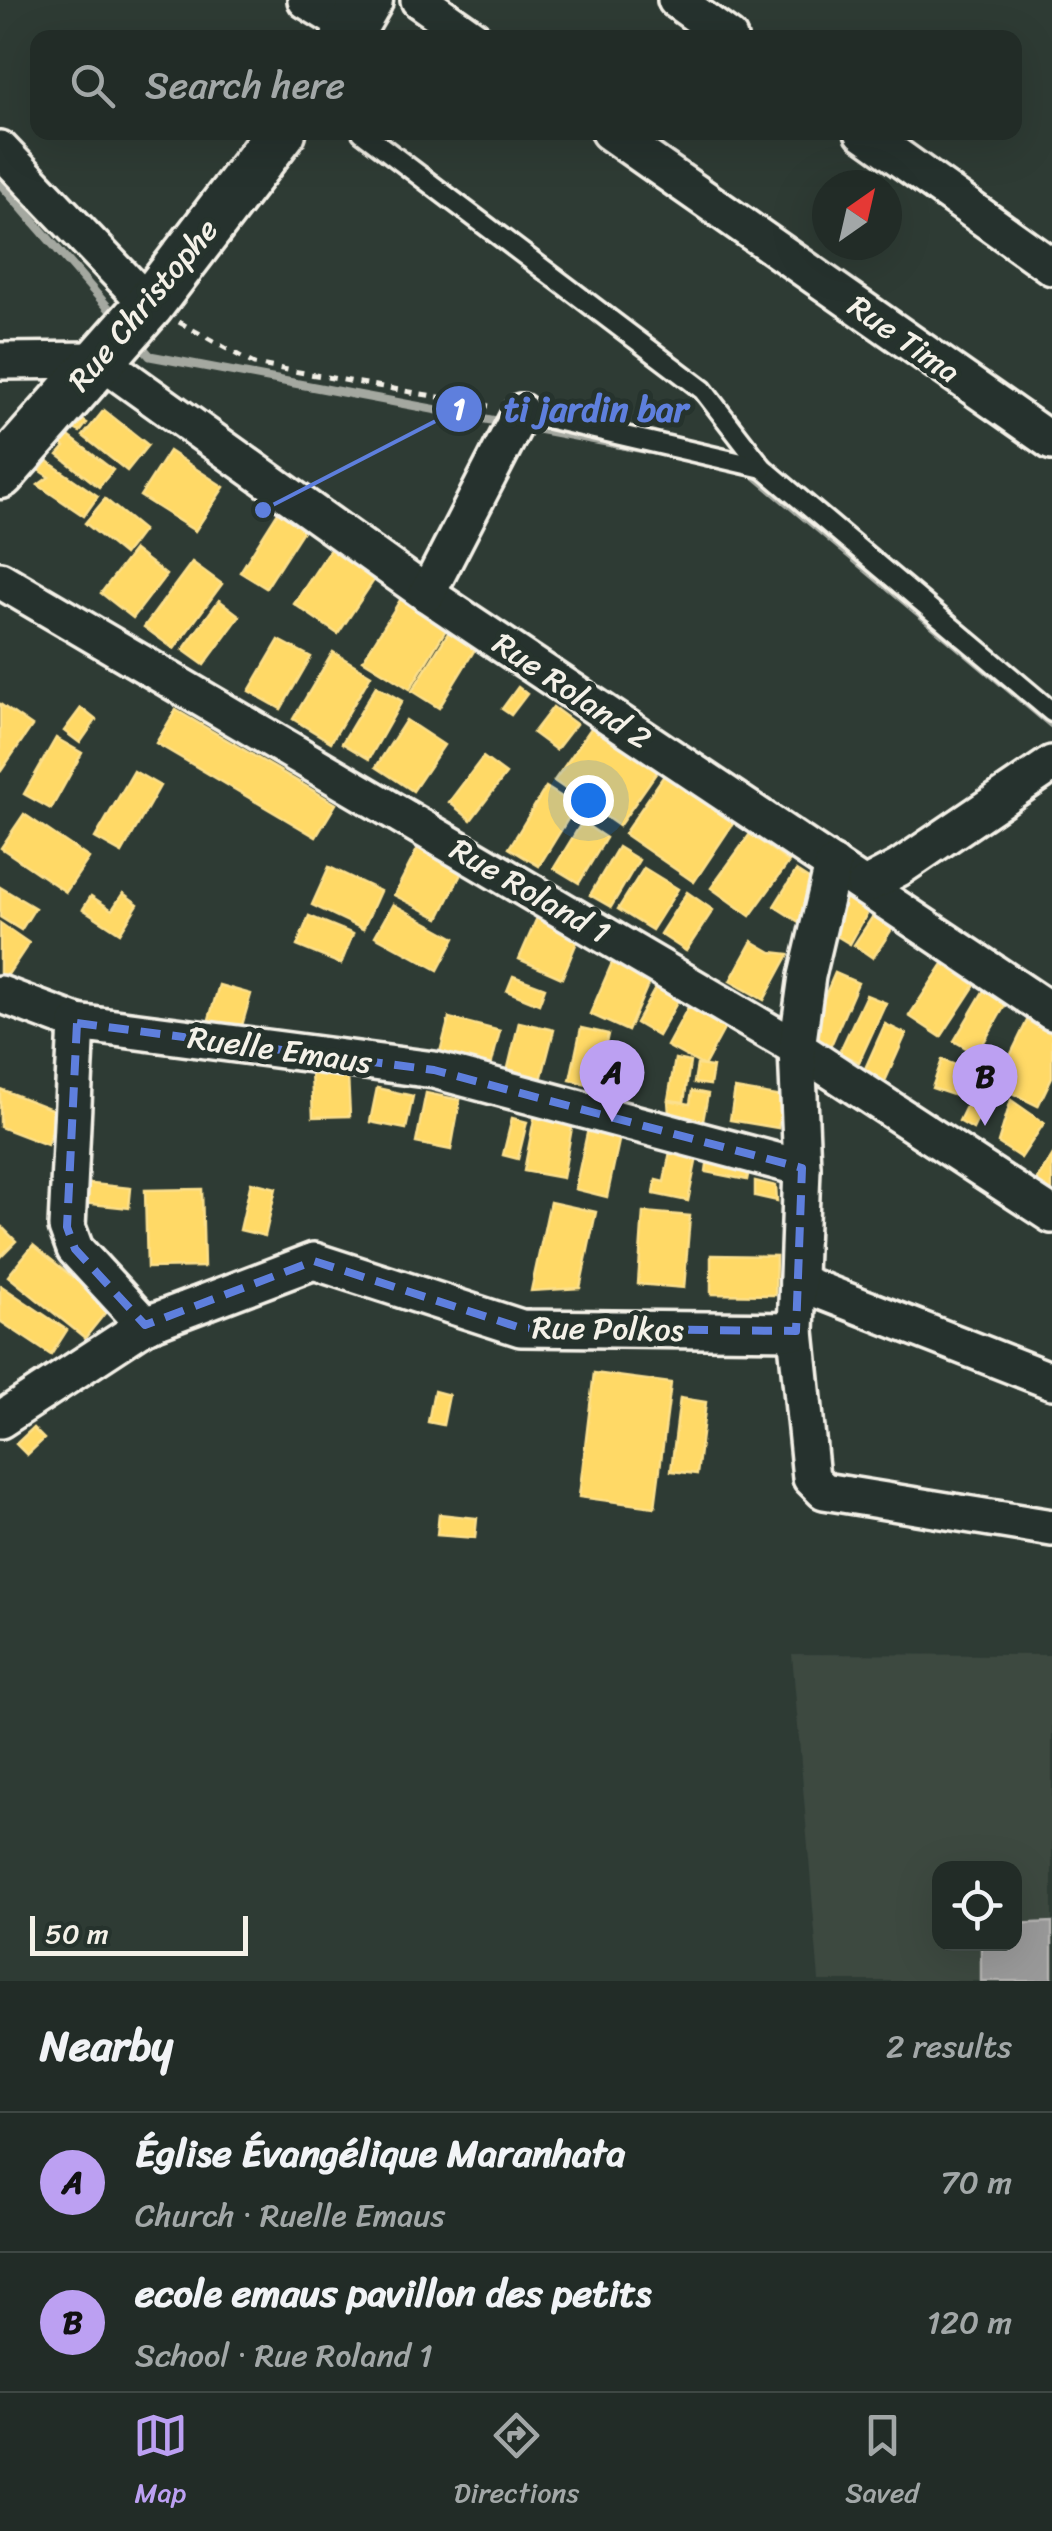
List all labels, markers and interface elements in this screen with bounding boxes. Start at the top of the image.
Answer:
search box [30,30,1022,140]
text: Search here [145,52,345,119]
icon: search [65,58,120,113]
north arrow [812,170,902,260]
street label: Rue Christophe [53,205,233,405]
street label: Rue Tima [835,279,973,399]
callout: ti jardin bar [434,376,708,441]
text: ti jardin bar [504,378,691,440]
text: 1 [453,382,466,436]
street label: Rue Roland 2 [480,616,664,766]
your location [563,775,614,826]
street label: Rue Roland 1 [439,822,621,960]
street label: Ruelle Emaus [184,1009,376,1091]
pin: A [580,1040,644,1122]
pin: B [952,1044,1018,1126]
street label: Rue Polkos [532,1299,684,1359]
map controls [932,1861,1022,1951]
button: locate [932,1861,1022,1951]
text: 50 m [45,1909,109,1958]
scale bar [30,1911,248,1956]
text: Nearby [40,2009,173,2083]
text: 2 results [886,2018,1012,2075]
text: Église Évangélique Maranhata [135,2120,626,2187]
text: A [62,2154,83,2211]
text: 70 m [941,2154,1012,2211]
text: Church · Ruelle Emaus [135,2187,445,2244]
text: ecole emaus pavillon des petits [135,2260,651,2327]
text: B [62,2294,83,2351]
text: 120 m [927,2294,1012,2351]
text: School · Rue Roland 1 [135,2327,433,2384]
tab: Map [133,2408,188,2517]
tab: Directions [454,2408,579,2517]
tab: Saved [845,2408,919,2517]

